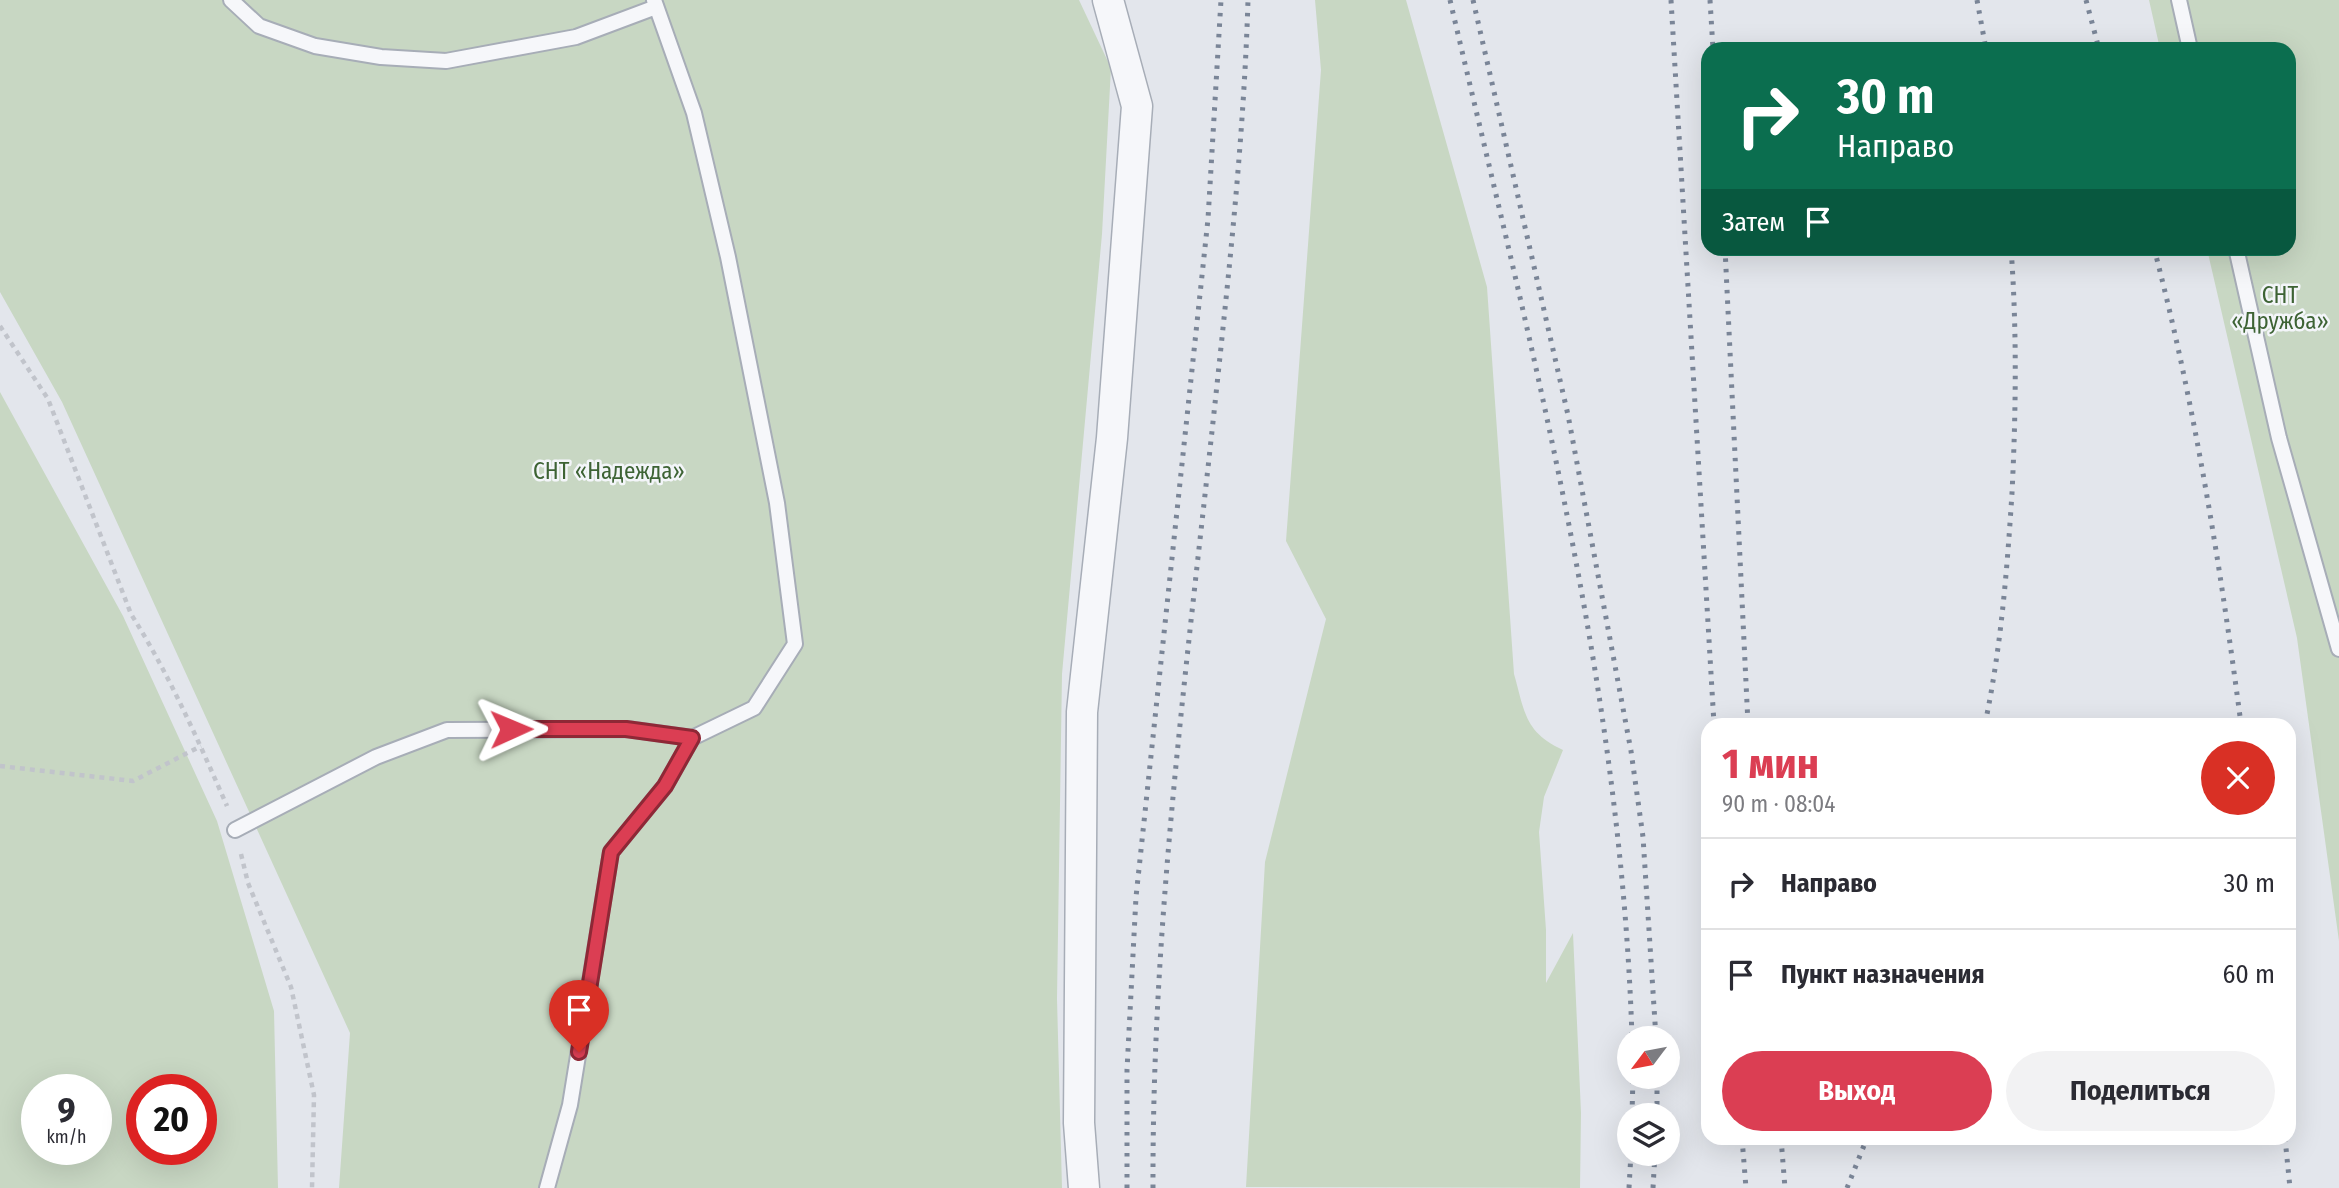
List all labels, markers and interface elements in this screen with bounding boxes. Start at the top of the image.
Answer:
text: 30 m [1837,67,1935,126]
icon: right [1722,70,1813,161]
text: Направо [1837,127,1954,165]
icon: arrive [1799,203,1837,241]
text: Затем [1722,207,1785,238]
park label: СНТ «Дружба» [2231,281,2329,335]
park label: СНТ «Надежда» [533,457,685,485]
position arrow [474,692,548,766]
text: 1 мин [1722,739,1819,789]
button: close [2201,741,2275,815]
text: 90 m · 08:04 [1722,790,1835,818]
icon: right [1722,865,1760,903]
text: Направо [1781,868,1877,899]
text: 30 m [2224,868,2275,899]
icon: arrive [1722,956,1760,994]
text: Пункт назначения [1781,959,1985,990]
text: 60 m [2222,959,2275,990]
pin [549,980,609,1052]
icon: arrive [560,991,598,1029]
north arrow [1617,1026,1680,1088]
map controls [1617,1026,1680,1166]
button: Выход [1722,1051,1992,1131]
button: Поделиться [2006,1051,2275,1131]
speed limit sign: 20 [126,1074,217,1165]
text: 9 [57,1089,76,1131]
button: layers [1617,1103,1680,1166]
text: km/h [46,1126,87,1148]

